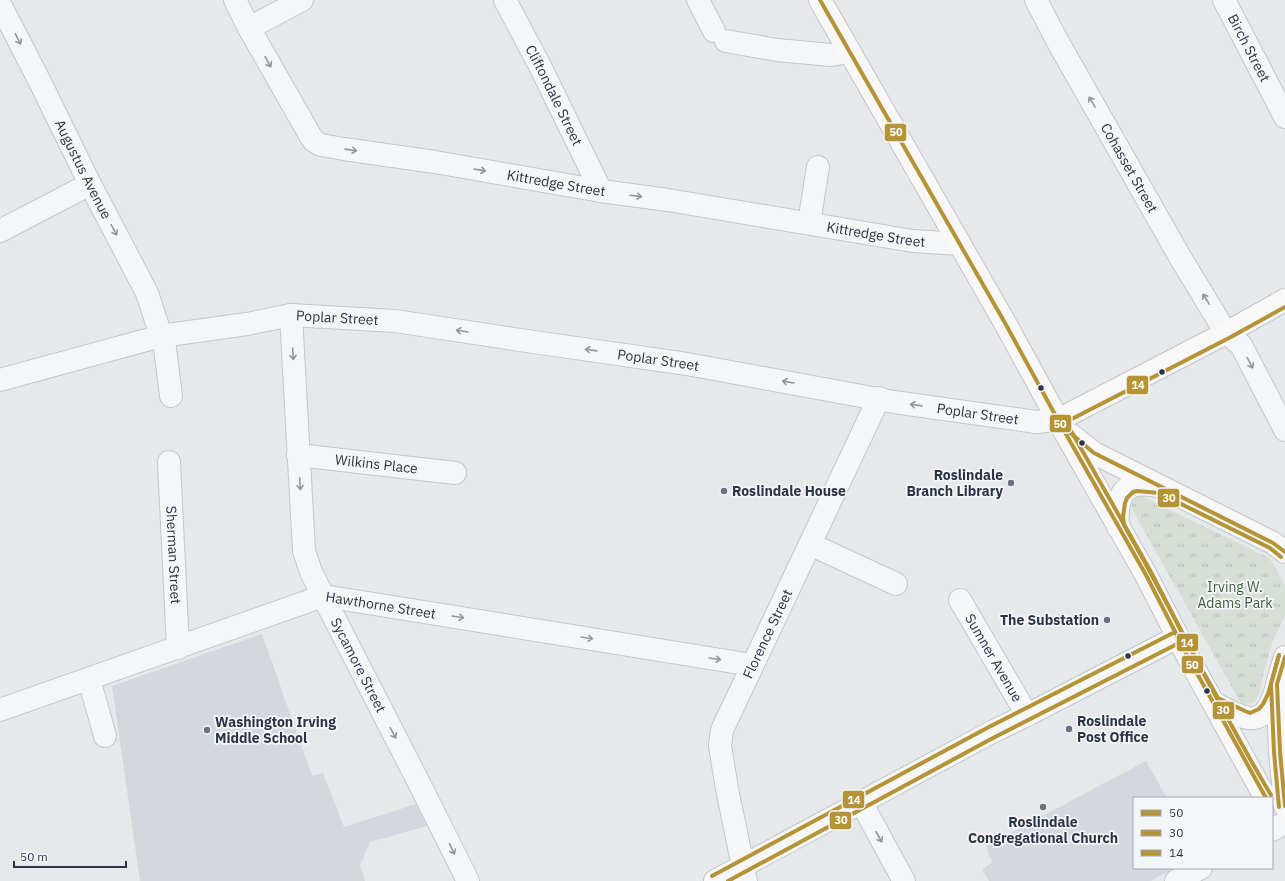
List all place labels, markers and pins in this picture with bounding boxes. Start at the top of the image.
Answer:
unlabelled marker [1157,367,1167,377]
unlabelled marker [1036,383,1046,393]
unlabelled marker [1077,438,1087,448]
place label: Roslindale Branch Library [906,466,1004,500]
marker: Roslindale Branch Library [1006,478,1016,488]
place label: Roslindale House [732,482,846,500]
marker: Roslindale House [719,486,729,496]
place label: The Substation [1000,611,1099,629]
marker: The Substation [1102,615,1112,625]
unlabelled marker [1123,651,1133,661]
unlabelled marker [1202,686,1212,696]
place label: Roslindale Post Office [1077,712,1149,746]
place label: Washington Irving Middle School [215,713,336,747]
marker: Roslindale Post Office [1064,724,1074,734]
marker: Washington Irving Middle School [202,725,212,735]
marker: Roslindale Congregational Church [1038,802,1048,812]
place label: Roslindale Congregational Church [968,813,1118,847]

